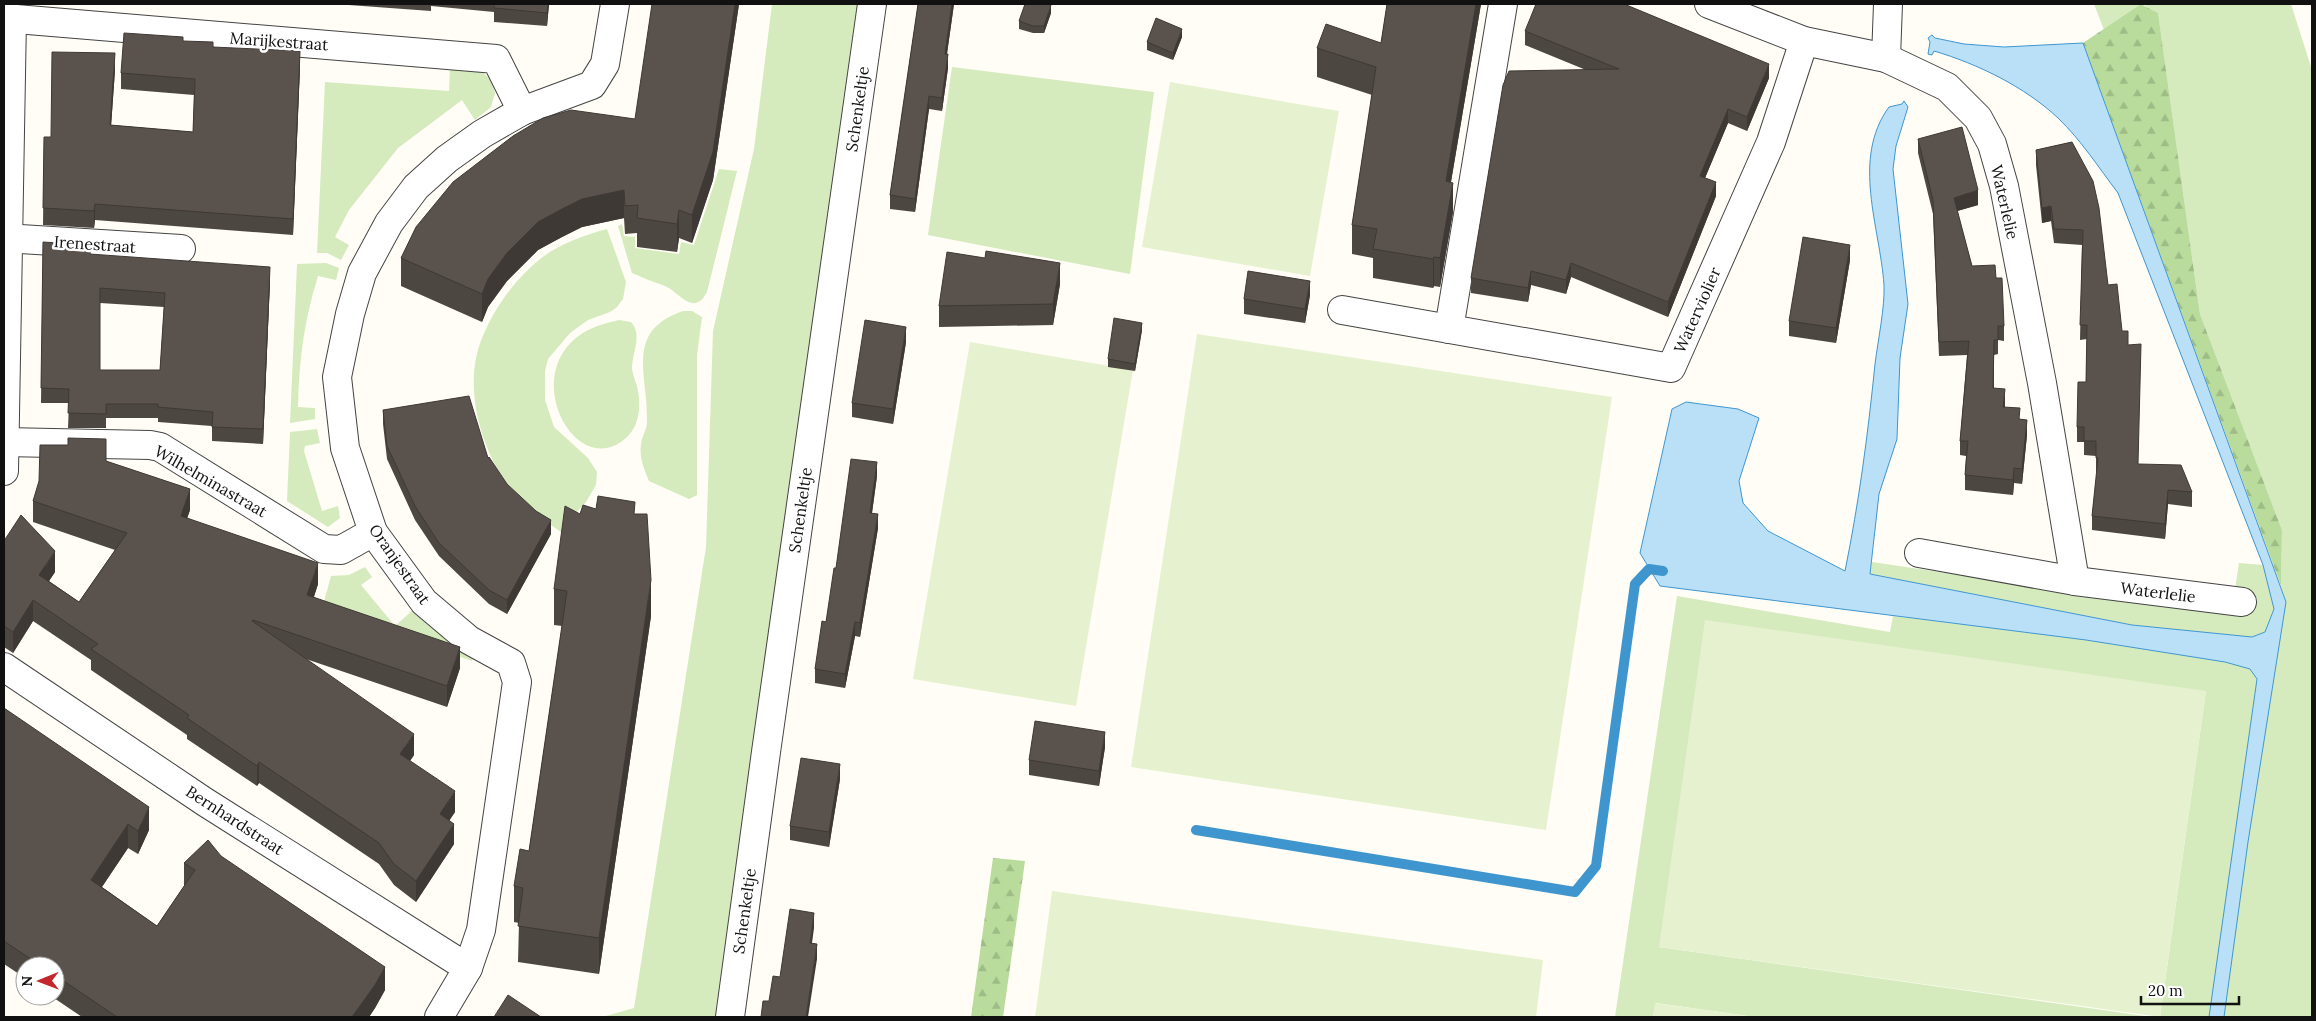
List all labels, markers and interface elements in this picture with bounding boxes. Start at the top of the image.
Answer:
street label: Marijkestraat [229,28,330,54]
street label: Schenkeltje [841,65,873,153]
street label: Waterlelie [1987,163,2023,241]
street label: Irenestraat [53,231,137,257]
street label: Waterviolier [1669,264,1725,356]
street label: Wilhelminastraat [151,441,272,522]
street label: Schenkeltje [784,466,816,554]
street label: Oranjestraat [365,520,435,609]
street label: Waterlelie [2119,577,2197,607]
street label: Bernhardstraat [182,781,288,859]
street label: Schenkeltje [728,867,760,955]
north arrow [15,956,65,1006]
scale bar [2141,974,2238,1006]
text: N [18,975,36,987]
text: 20 m [2148,981,2183,1000]

